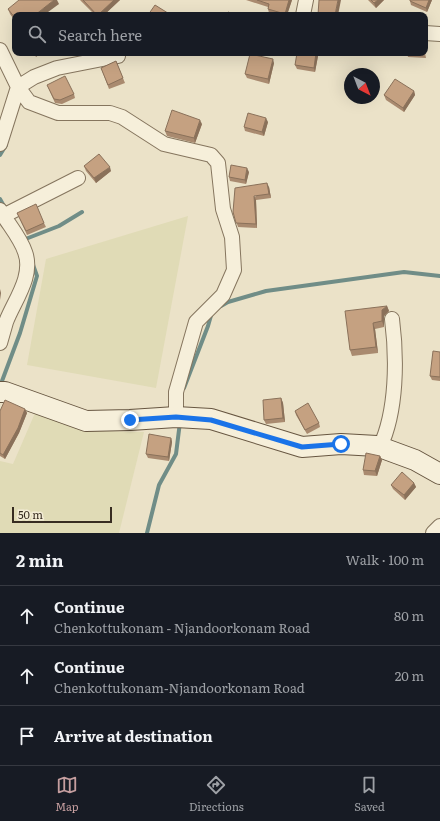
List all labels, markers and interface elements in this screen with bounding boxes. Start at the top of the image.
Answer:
search box [12,12,428,56]
icon: search [26,23,48,45]
text: Search here [58,23,142,46]
north arrow [344,68,380,104]
route end [121,411,139,429]
route start [332,435,350,453]
scale bar [12,505,112,524]
text: 50 m [18,506,43,522]
text: 2 min [16,547,64,572]
text: Walk · 100 m [346,550,424,569]
text: Continue [54,595,124,618]
icon: ahead [16,605,38,627]
text: 80 m [394,606,424,625]
text: Chenkottukonam - Njandoorkonam Road [54,618,310,637]
text: Continue [54,655,124,678]
icon: ahead [16,665,38,687]
text: 20 m [395,666,424,685]
text: Chenkottukonam-Njandoorkonam Road [54,678,305,697]
text: Arrive at destination [54,724,213,747]
icon: arrive [16,725,38,747]
tab: Map [55,774,79,814]
tab: Directions [189,774,244,814]
tab: Saved [354,774,385,814]

